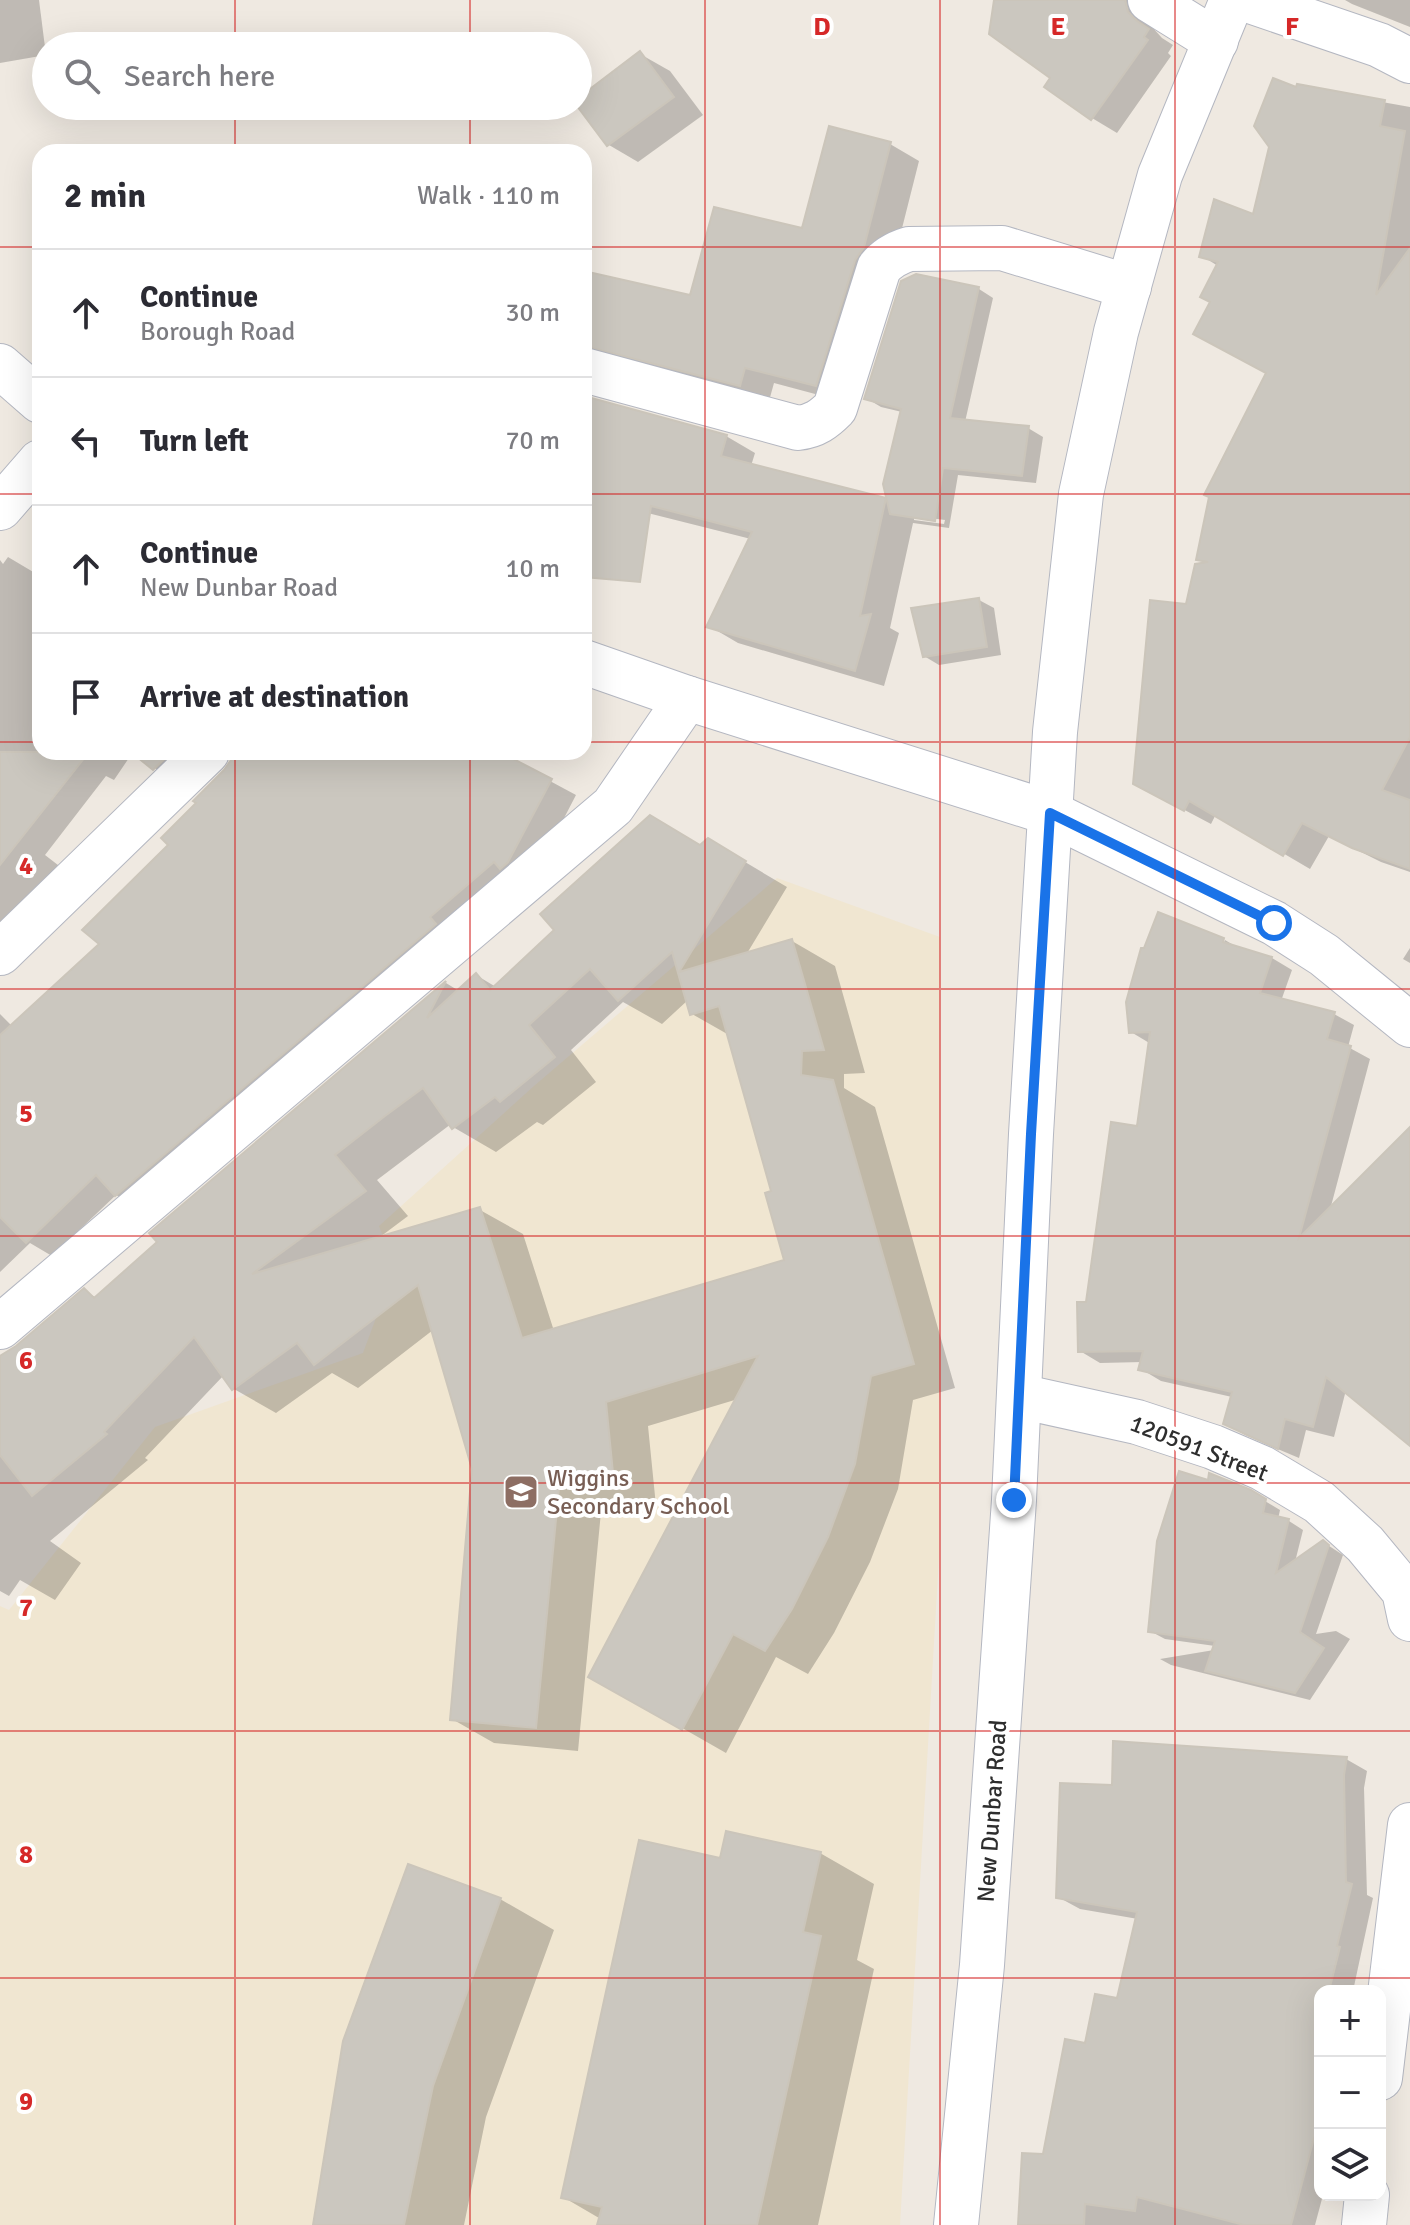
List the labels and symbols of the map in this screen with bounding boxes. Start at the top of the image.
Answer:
text: D [813,11,831,43]
text: E [1051,11,1065,43]
text: F [1285,11,1299,43]
text: 4 [19,850,33,882]
route start [1256,905,1292,941]
text: 5 [19,1098,33,1130]
text: 6 [19,1345,33,1377]
street label: 120591 Street [1126,1408,1272,1488]
place label: Wiggins Secondary School [547,1463,730,1521]
school or university icon: Wiggins Secondary School [502,1473,540,1511]
route end [996,1482,1032,1518]
text: 7 [19,1592,33,1624]
street label: New Dunbar Road [971,1719,1013,1903]
text: 8 [19,1839,33,1871]
text: 9 [19,2086,33,2118]

